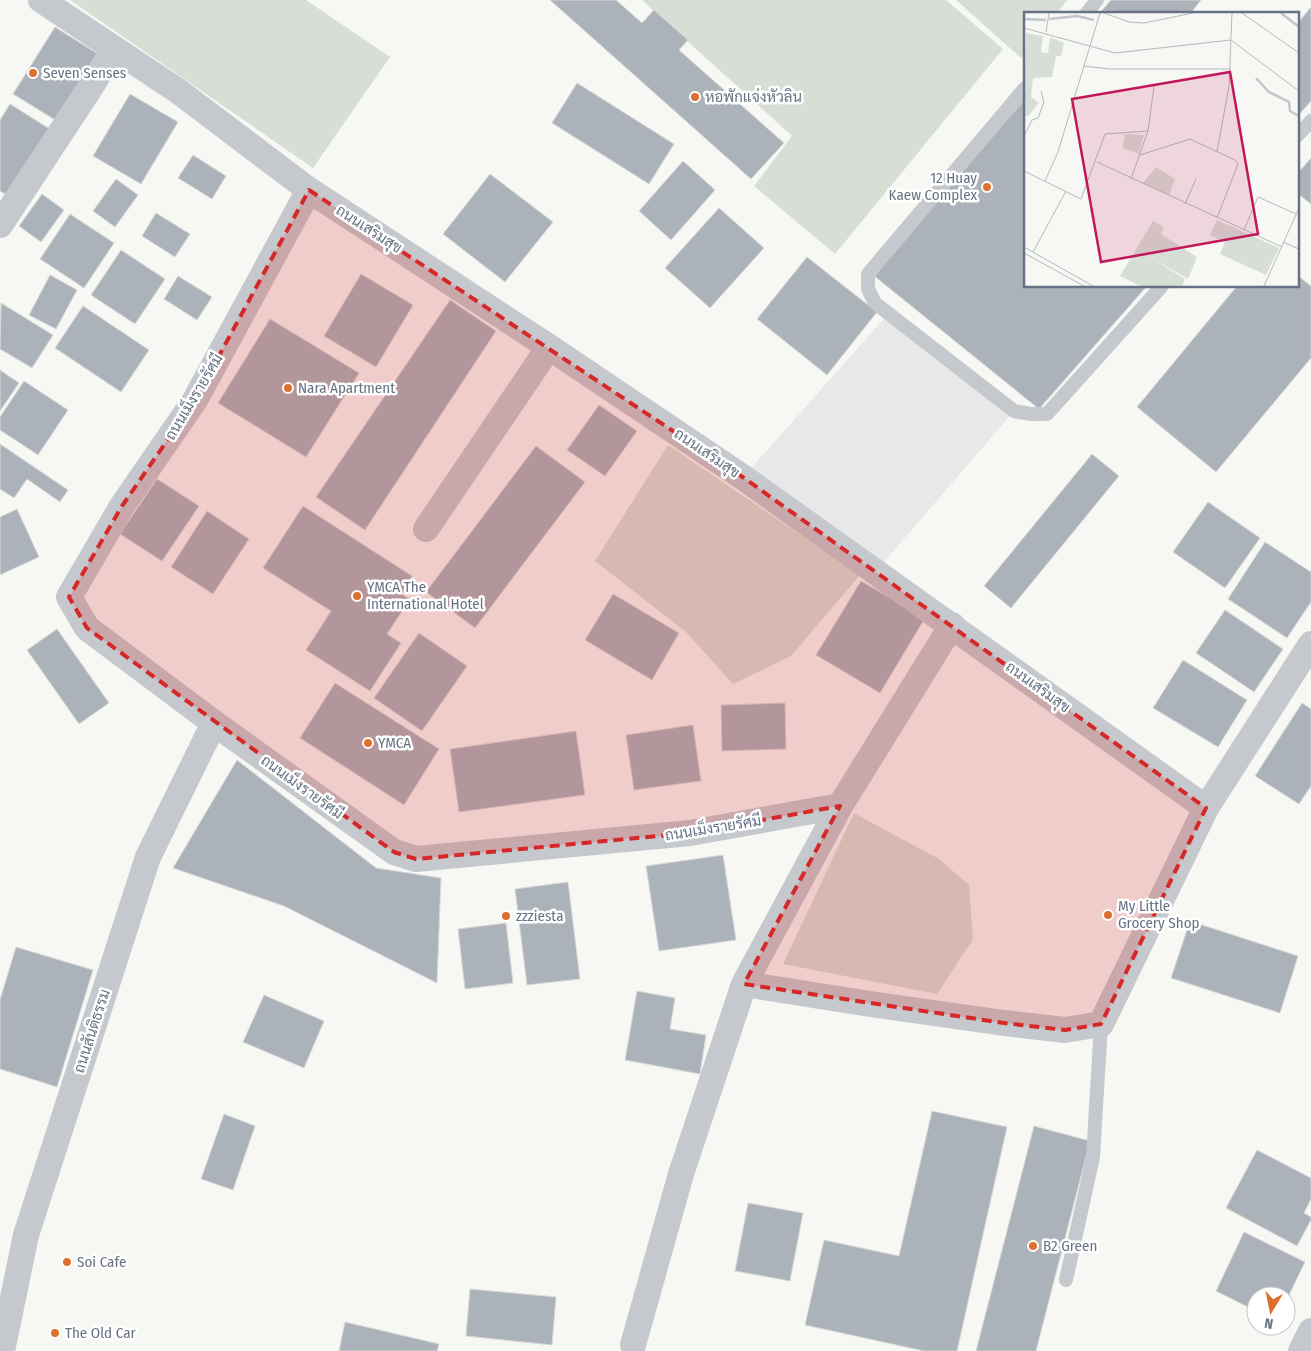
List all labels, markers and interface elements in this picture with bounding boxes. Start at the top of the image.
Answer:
inset map [1024,12,1298,288]
place label: Seven Senses [43,64,126,82]
marker: Seven Senses [27,67,39,79]
place label: หอพักแจ่งหัวลิน [705,87,802,106]
marker: หอพักแจ่งหัวลิน [689,91,701,103]
place label: 12 Huay Kaew Complex [889,169,977,204]
marker: 12 Huay Kaew Complex [981,181,993,193]
street label: ถนนเสริมสุข [331,201,405,259]
street label: ถนนเม็งรายรัศมี [160,350,227,443]
place label: Nara Apartment [298,379,395,397]
marker: Nara Apartment [282,382,294,394]
street label: ถนนเสริมสุข [670,424,743,483]
place label: YMCA The International Hotel [367,578,484,613]
marker: YMCA The International Hotel [351,590,363,602]
street label: ถนนเสริมสุข [1001,658,1074,718]
place label: YMCA [378,734,411,752]
marker: YMCA [362,737,374,749]
street label: ถนนเม็งรายรัศมี [257,750,348,823]
street label: ถนนเม็งรายรัศมี [663,810,762,844]
place label: My Little Grocery Shop [1118,897,1200,932]
place label: zzziesta [516,907,564,925]
marker: My Little Grocery Shop [1102,909,1114,921]
marker: zzziesta [500,910,512,922]
street label: ถนนสันติธรรม [70,987,114,1075]
place label: B2 Green [1043,1237,1097,1255]
marker: B2 Green [1027,1240,1039,1252]
place label: Soi Cafe [77,1253,126,1271]
marker: Soi Cafe [61,1256,73,1268]
north arrow [1246,1286,1296,1336]
text: N [1263,1314,1274,1332]
place label: The Old Car [65,1324,136,1342]
marker: The Old Car [49,1327,61,1339]

